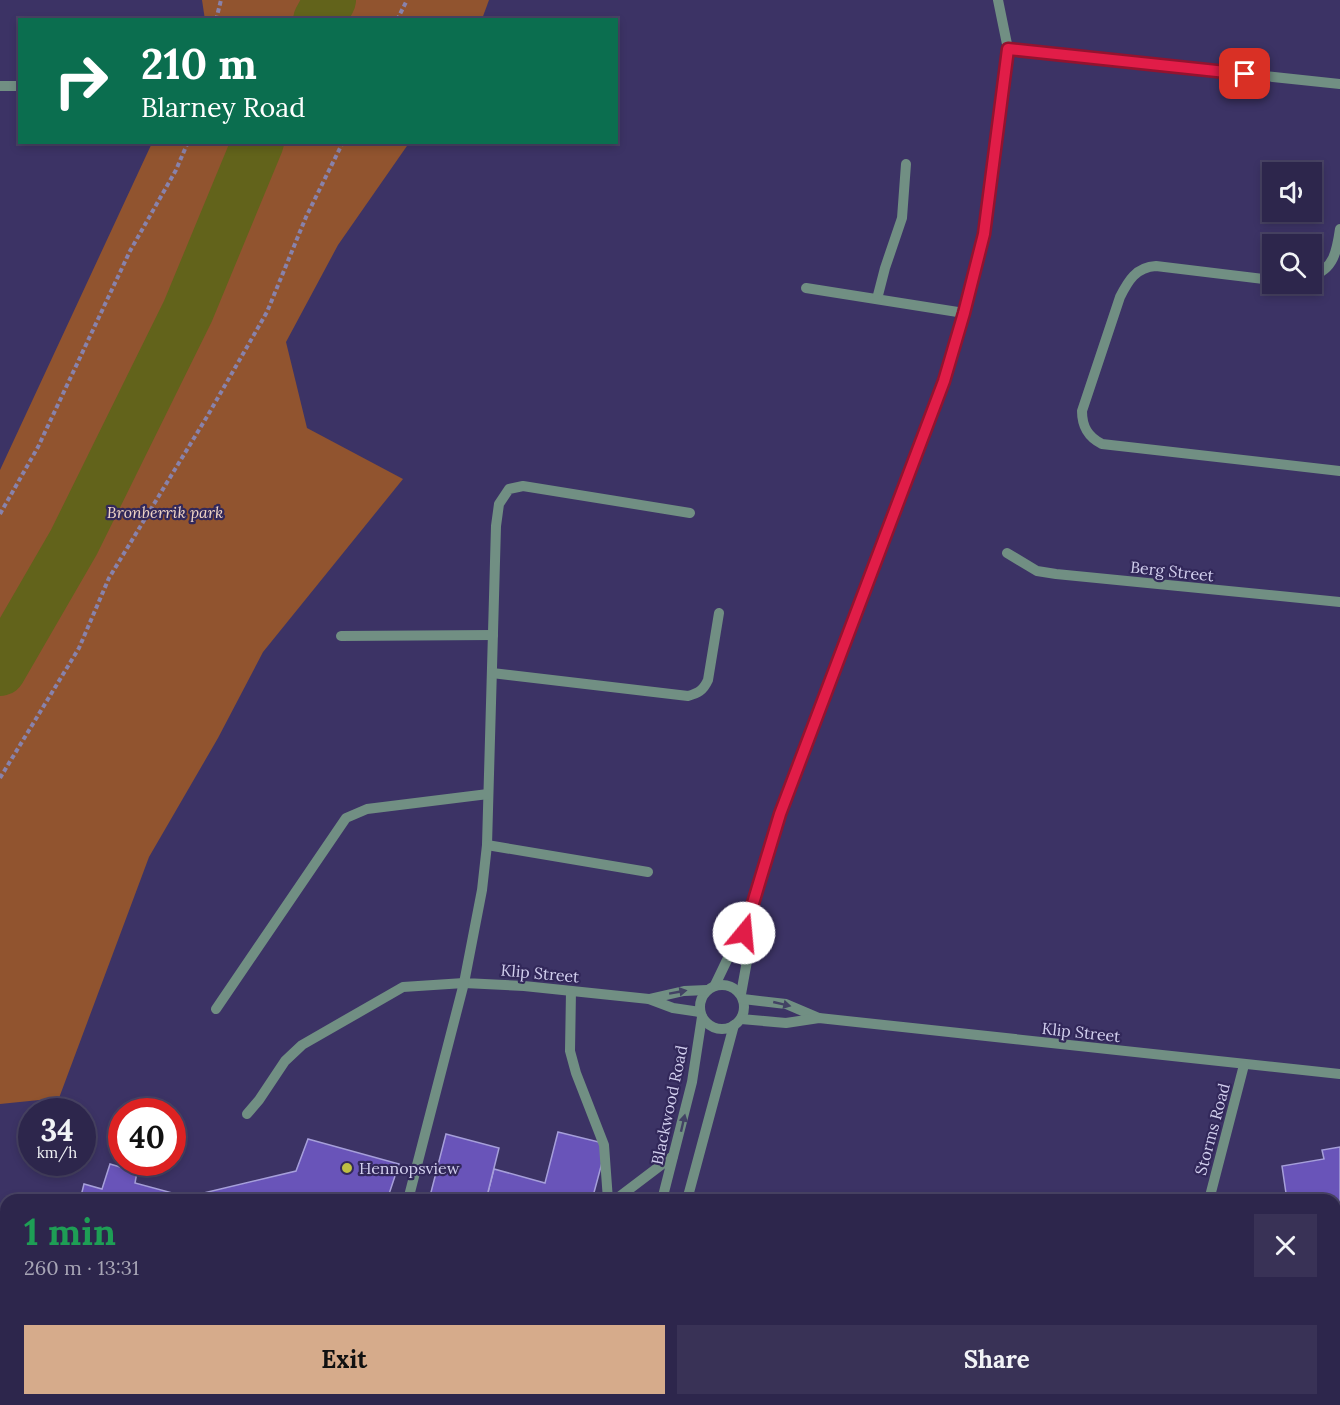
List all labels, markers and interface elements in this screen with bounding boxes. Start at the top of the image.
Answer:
text: 210 m [141,37,257,91]
icon: right [42,42,120,120]
pin [1219,48,1270,99]
icon: arrive [1228,57,1261,90]
text: Blarney Road [141,90,305,124]
map controls [1262,162,1322,294]
button: sound [1262,162,1322,222]
button: search [1262,234,1322,294]
park label: Bronberrik park [107,502,223,522]
street label: Berg Street [1129,557,1216,585]
position arrow [712,901,776,965]
street label: Klip Street [500,960,581,986]
one-way arrow [668,988,687,997]
one-way arrow [773,999,792,1009]
street label: Klip Street [1041,1018,1122,1046]
street label: Blackwood Road [647,1043,692,1167]
street label: Storms Road [1190,1080,1234,1177]
speed limit sign: 40 [108,1098,186,1176]
text: 34 [40,1111,74,1149]
one-way arrow [678,1114,688,1132]
text: km/h [37,1143,77,1162]
place label: Hennopsview [359,1158,460,1178]
marker: Hennopsview [340,1161,354,1175]
text: 1 min [24,1209,116,1255]
button: close [1254,1214,1317,1277]
text: 260 m · 13:31 [24,1255,139,1280]
button: Exit [24,1325,665,1394]
button: Share [677,1325,1317,1394]

